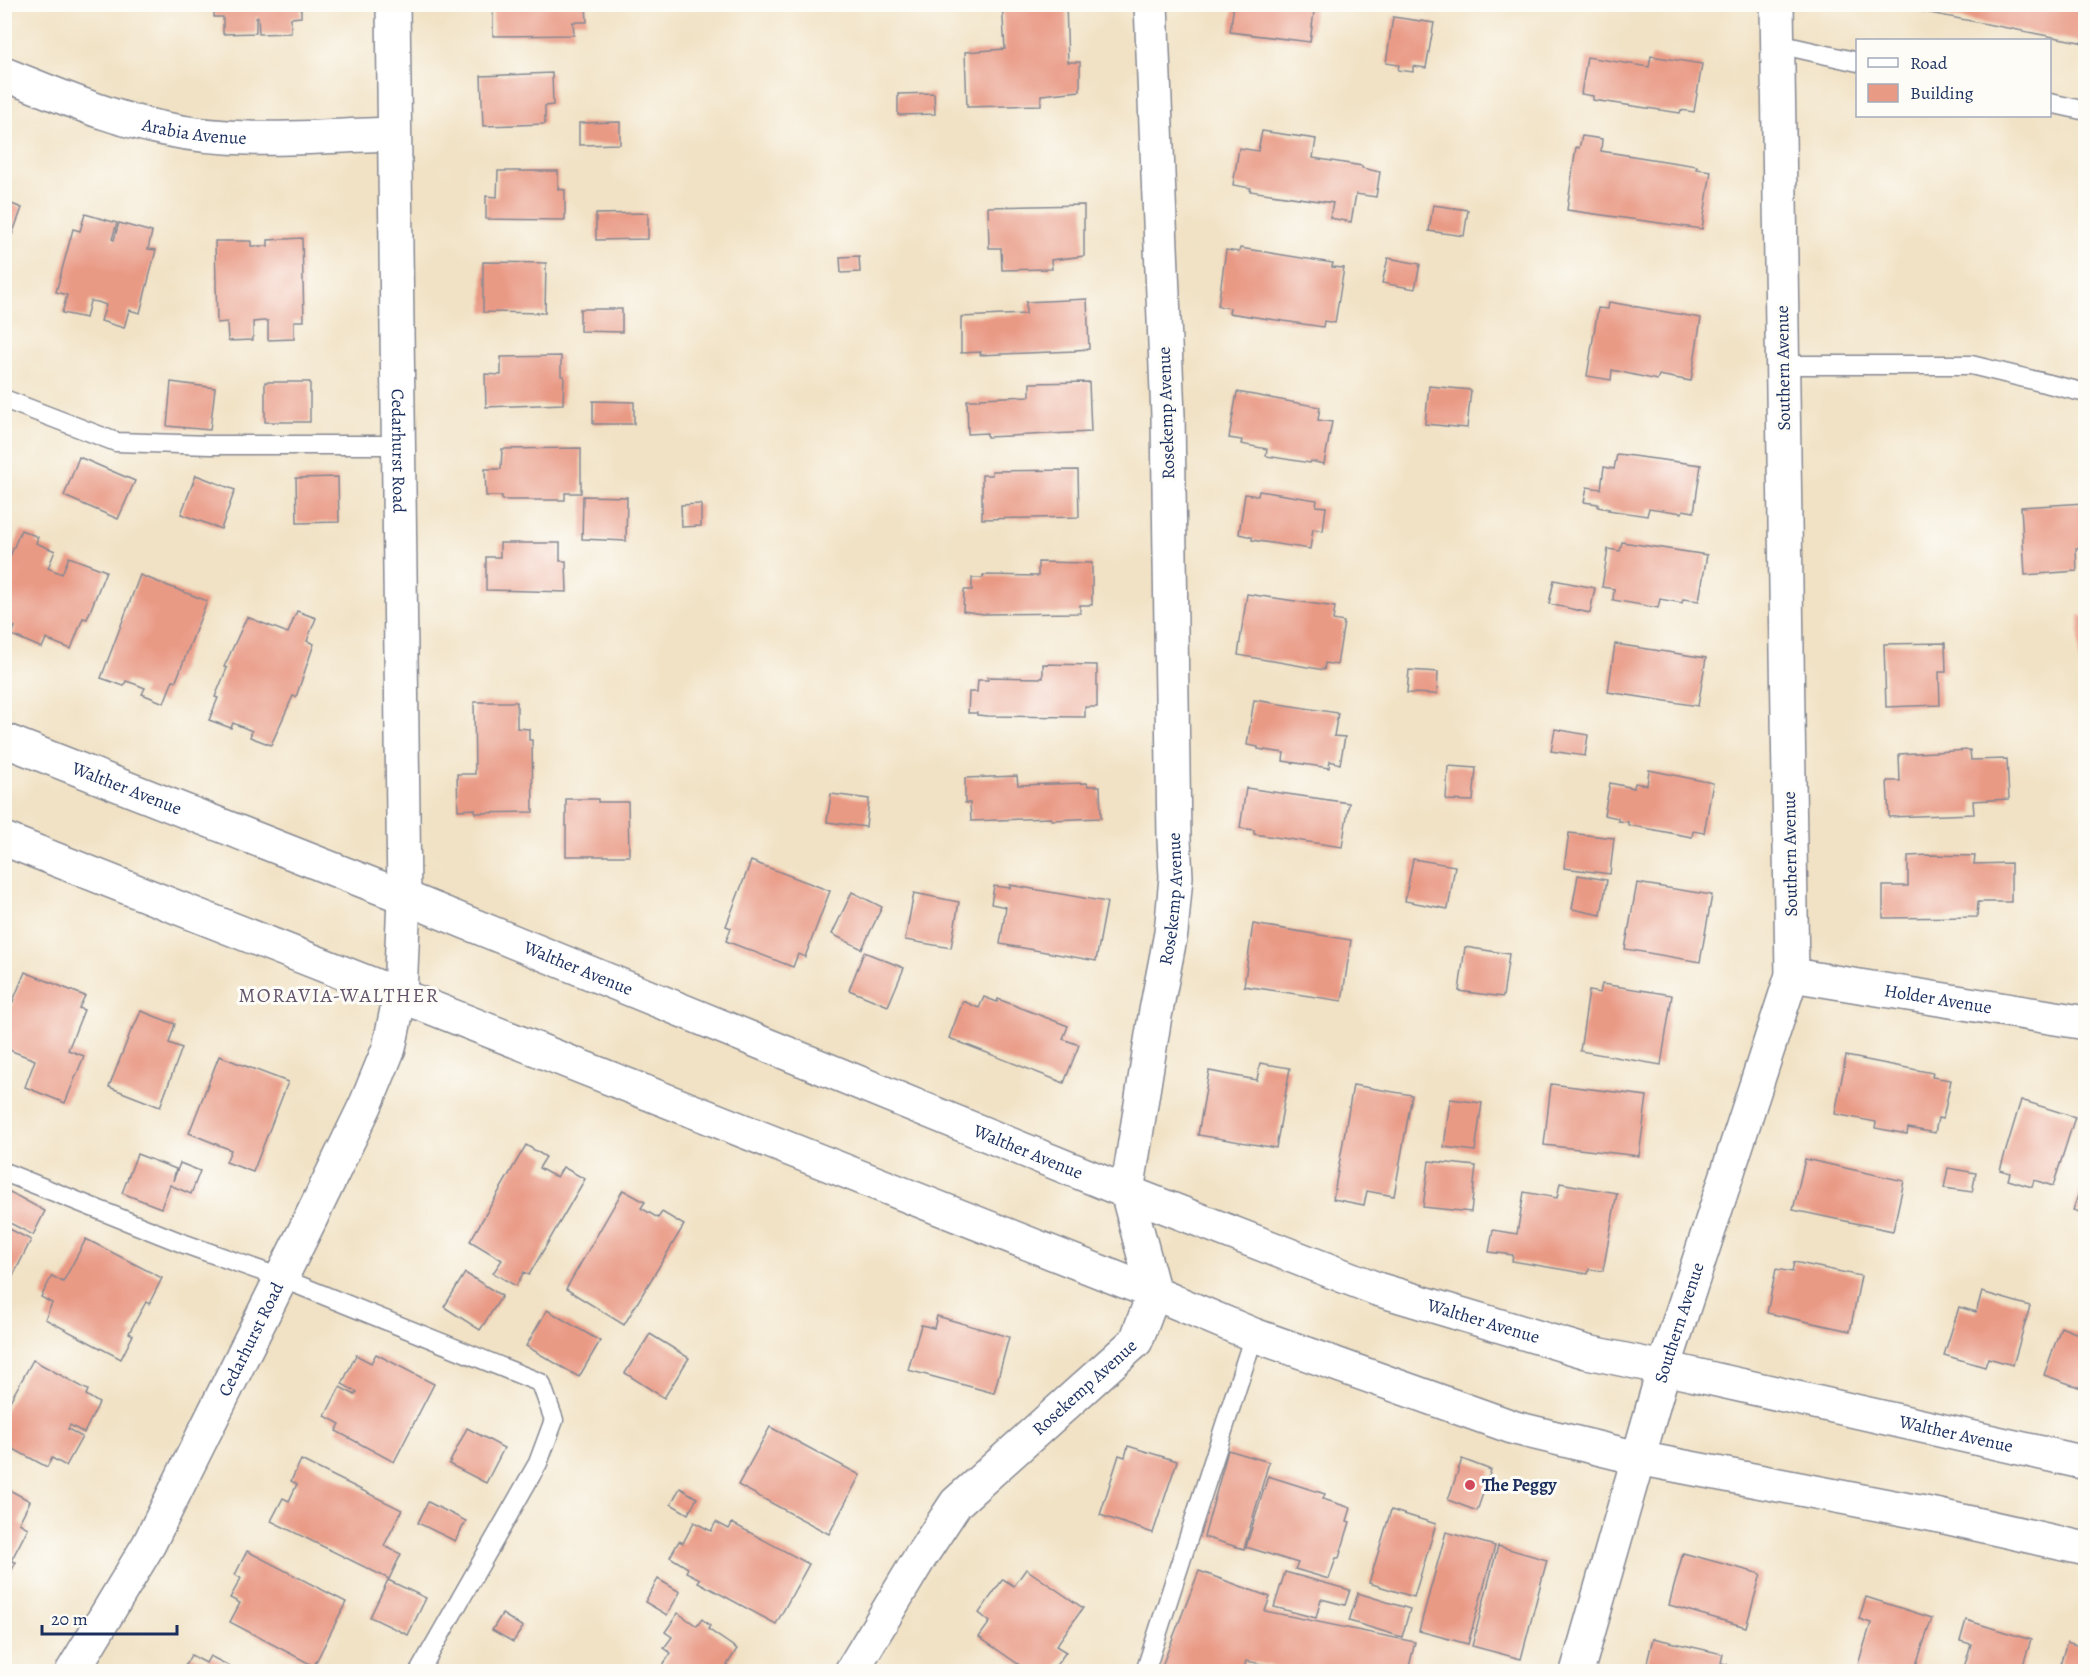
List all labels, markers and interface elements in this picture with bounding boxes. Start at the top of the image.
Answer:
legend [1856,39,2051,117]
text: Road [1910,51,1948,75]
text: Building [1910,81,1974,105]
street label: Arabia Avenue [139,112,247,150]
street label: Southern Avenue [1770,305,1796,431]
street label: Rosekemp Avenue [1152,346,1180,480]
street label: Cedarhurst Road [386,389,411,514]
street label: Walther Avenue [68,756,185,821]
street label: Southern Avenue [1777,791,1803,917]
street label: Rosekemp Avenue [1153,832,1188,967]
street label: Walther Avenue [519,935,637,1001]
street label: Holder Avenue [1883,978,1994,1019]
district label: MORAVIA-WALTHER [239,982,439,1009]
street label: Walther Avenue [969,1118,1087,1185]
street label: Southern Avenue [1648,1259,1710,1386]
street label: Cedarhurst Road [212,1278,289,1400]
street label: Walther Avenue [1424,1293,1543,1349]
street label: Rosekemp Avenue [1027,1334,1142,1441]
street label: Walther Avenue [1896,1409,2015,1458]
place label: The Peggy [1482,1473,1557,1497]
marker: The Peggy [1463,1478,1477,1492]
scale bar [42,1598,177,1636]
text: 20 m [51,1607,88,1631]

